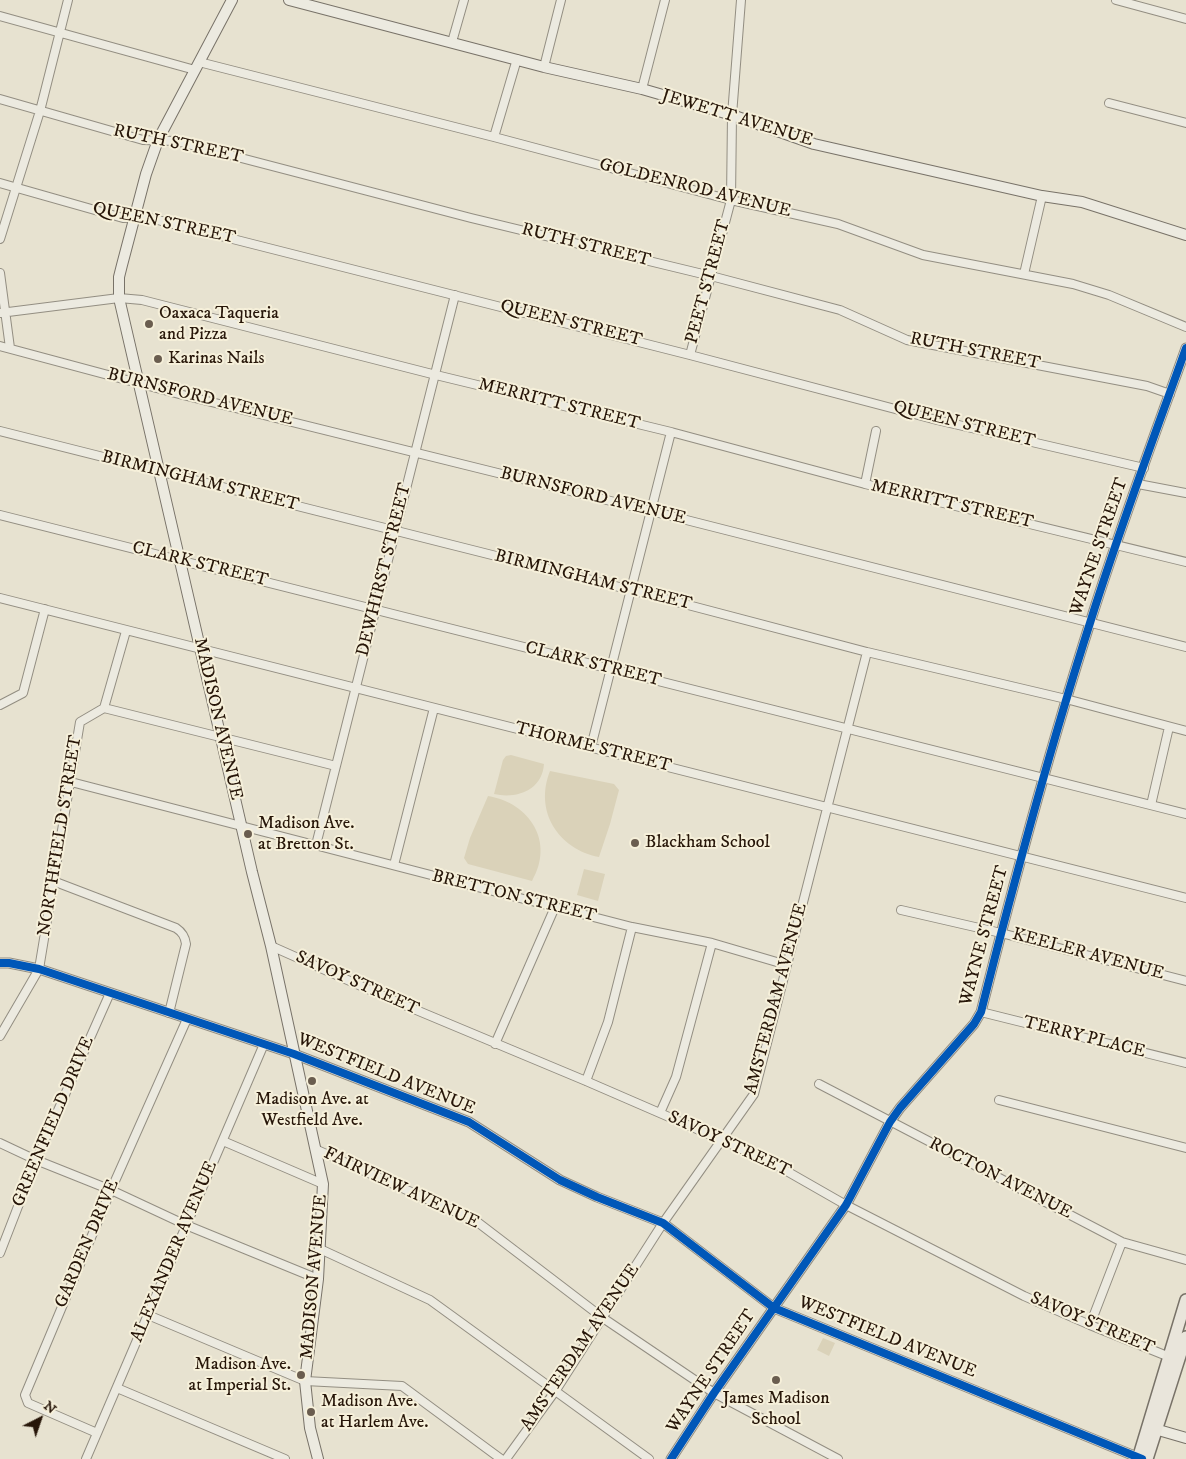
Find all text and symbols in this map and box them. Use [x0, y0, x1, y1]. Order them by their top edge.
street label: JEWETT AVENUE [659, 86, 815, 152]
street label: RUTH STREET [111, 121, 245, 169]
street label: GOLDENROD AVENUE [597, 155, 793, 223]
street label: QUEEN STREET [91, 198, 237, 250]
street label: PEET STREET [682, 218, 736, 346]
street label: RUTH STREET [519, 220, 653, 272]
street label: QUEEN STREET [498, 296, 644, 352]
place label: Oaxaca Taqueria and Pizza [159, 303, 279, 346]
marker: Oaxaca Taqueria and Pizza [143, 318, 155, 330]
street label: RUTH STREET [908, 329, 1042, 375]
place label: Karinas Nails [168, 348, 265, 370]
marker: Karinas Nails [152, 353, 164, 365]
street label: BURNSFORD AVENUE [105, 364, 295, 432]
street label: MERRITT STREET [476, 374, 642, 436]
street label: QUEEN STREET [891, 397, 1037, 453]
street label: BIRMINGHAM STREET [99, 447, 301, 517]
street label: BURNSFORD AVENUE [498, 463, 688, 531]
street label: WAYNE STREET [1066, 475, 1134, 619]
street label: MERRITT STREET [869, 476, 1035, 534]
street label: DEWHIRST STREET [353, 481, 417, 659]
street label: CLARK STREET [130, 538, 270, 592]
street label: BIRMINGHAM STREET [492, 546, 694, 616]
street label: MADISON AVENUE [188, 636, 246, 802]
street label: CLARK STREET [523, 638, 663, 692]
street label: THORME STREET [513, 718, 673, 778]
street label: NORTHFIELD STREET [34, 734, 88, 938]
place label: Madison Ave. at Bretton St. [258, 813, 354, 856]
marker: Madison Ave. at Bretton St. [242, 828, 254, 840]
place label: Blackham School [645, 832, 770, 854]
marker: Blackham School [629, 837, 641, 849]
street label: WAYNE STREET [956, 864, 1014, 1008]
street label: BRETTON STREET [429, 866, 599, 928]
street label: AMSTERDAM AVENUE [741, 901, 813, 1097]
street label: KEELER AVENUE [1010, 924, 1166, 986]
street label: SAVOY STREET [292, 947, 422, 1021]
street label: TERRY PLACE [1021, 1012, 1147, 1064]
street label: WESTFIELD AVENUE [294, 1029, 478, 1121]
street label: GREENFIELD DRIVE [8, 1034, 100, 1210]
marker: Madison Ave. at Westfield Ave. [306, 1075, 318, 1087]
place label: Madison Ave. at Westfield Ave. [255, 1089, 369, 1132]
street label: SAVOY STREET [664, 1107, 794, 1183]
street label: ROCTON AVENUE [925, 1134, 1075, 1224]
street label: FAIRVIEW AVENUE [320, 1143, 482, 1235]
street label: ALEXANDER AVENUE [127, 1158, 223, 1346]
street label: GARDEN DRIVE [51, 1177, 125, 1311]
street label: MADISON AVENUE [297, 1194, 333, 1360]
street label: AMSTERDAM AVENUE [517, 1260, 645, 1436]
street label: SAVOY STREET [1027, 1288, 1157, 1360]
street label: WESTFIELD AVENUE [795, 1292, 979, 1384]
street label: WAYNE STREET [663, 1306, 761, 1438]
place label: Madison Ave. at Imperial St. [189, 1354, 291, 1396]
marker: Madison Ave. at Imperial St. [295, 1369, 307, 1381]
marker: James Madison School [770, 1374, 782, 1386]
place label: James Madison School [722, 1388, 830, 1430]
place label: Madison Ave. at Harlem Ave. [321, 1391, 429, 1434]
north arrow [15, 1394, 65, 1444]
text: N [40, 1397, 60, 1418]
marker: Madison Ave. at Harlem Ave. [305, 1406, 317, 1418]

